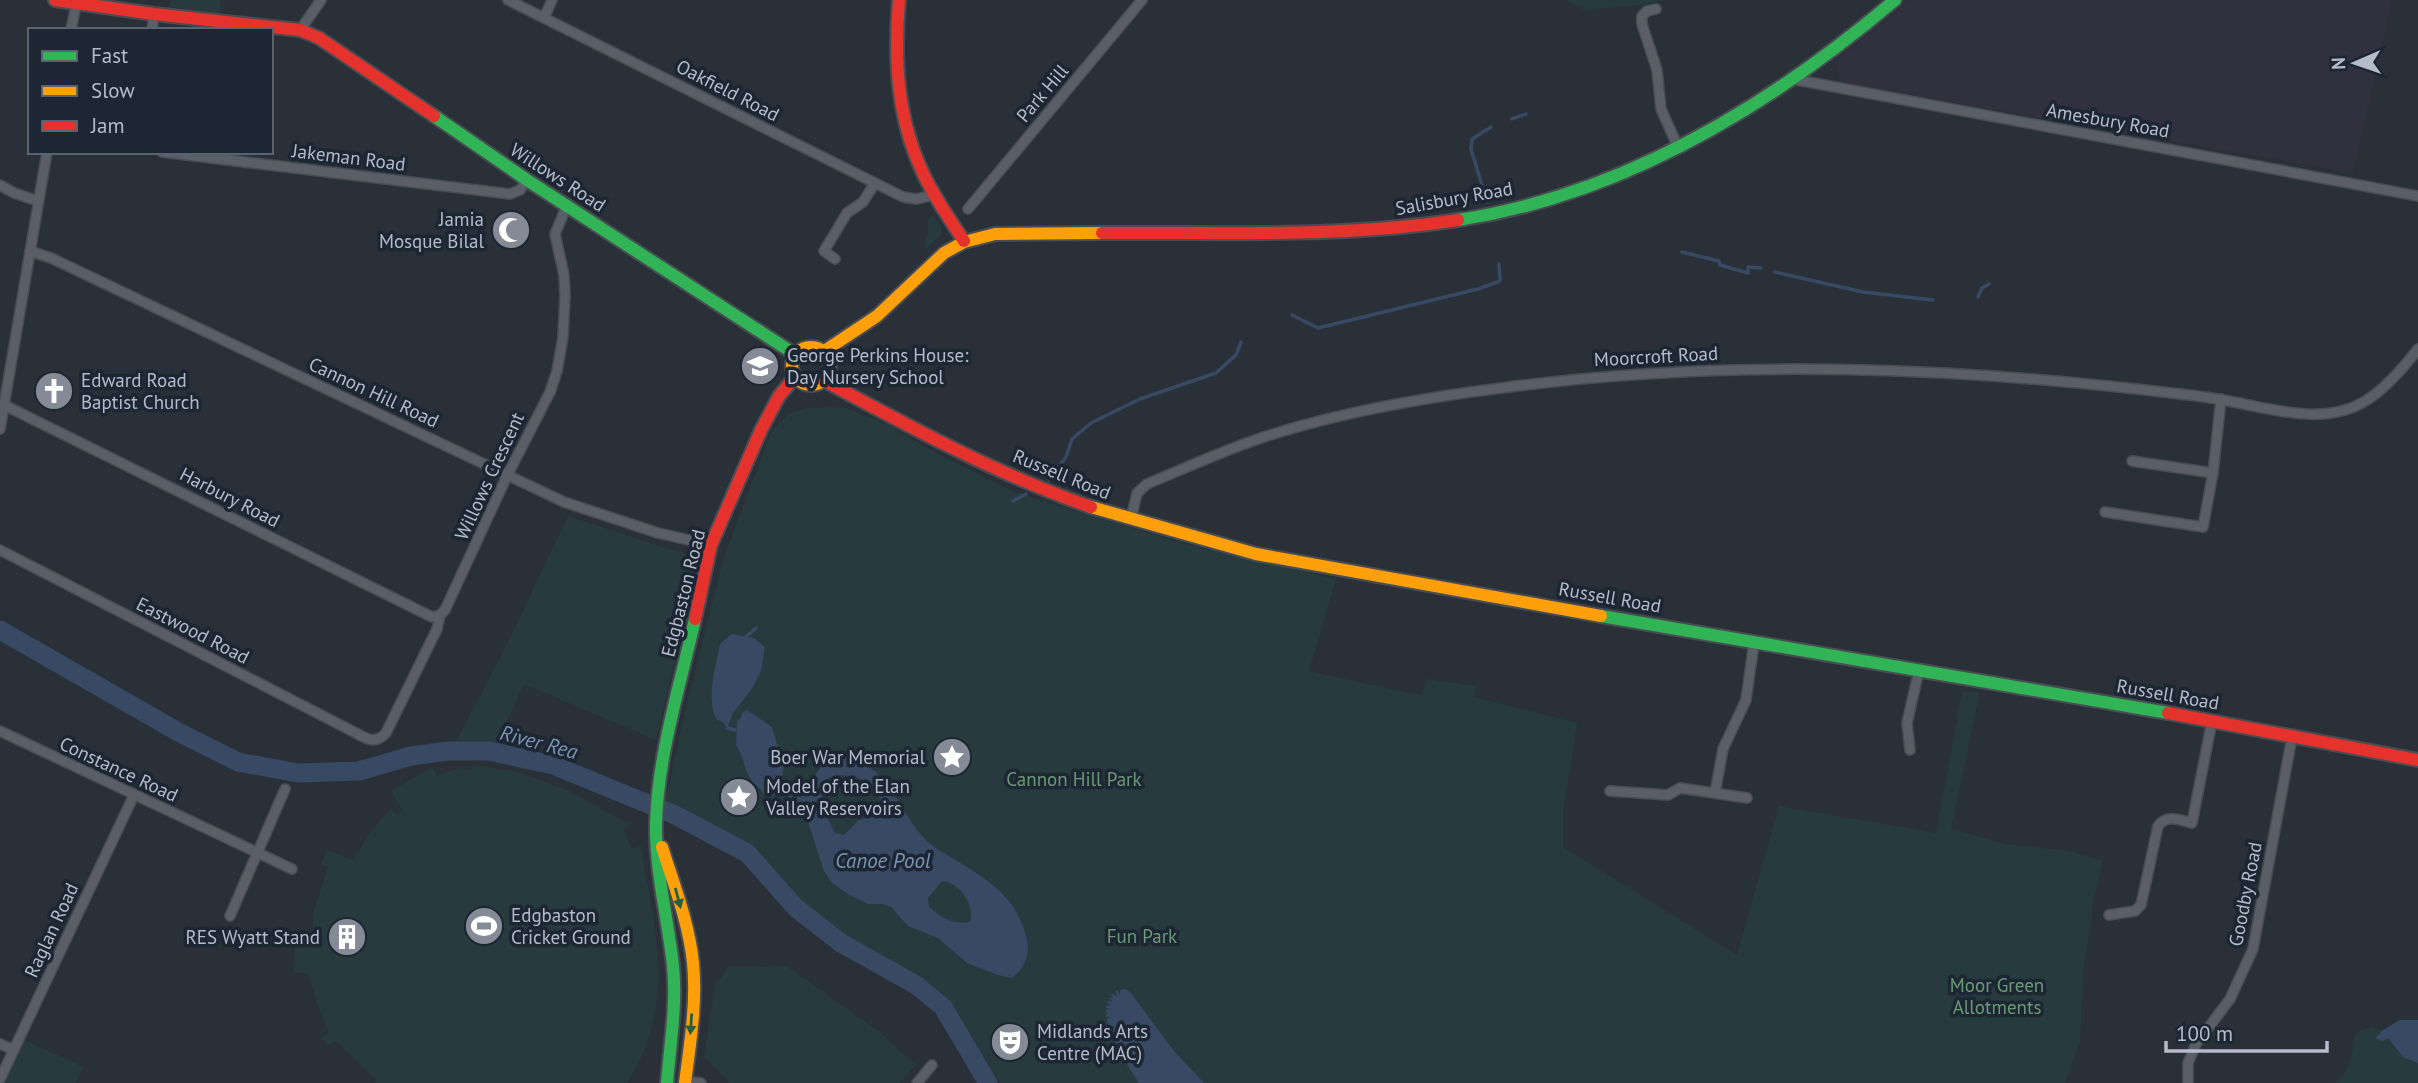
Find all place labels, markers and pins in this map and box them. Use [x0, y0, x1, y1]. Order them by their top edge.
place label: Jamia Mosque Bilal [379, 207, 484, 253]
mosque icon: Jamia Mosque Bilal [490, 209, 532, 251]
place label: George Perkins House: Day Nursery School [787, 343, 968, 389]
school or university icon: George Perkins House: Day Nursery School [739, 345, 781, 387]
place label: Edward Road Baptist Church [81, 368, 200, 414]
church icon: Edward Road Baptist Church [33, 370, 75, 412]
place icon: Boer War Memorial [931, 736, 973, 778]
place label: Boer War Memorial [770, 745, 925, 769]
place label: Model of the Elan Valley Reservoirs [765, 774, 910, 820]
place icon: Model of the Elan Valley Reservoirs [718, 776, 760, 818]
place label: Edgbaston Cricket Ground [511, 903, 631, 949]
sports icon: Edgbaston Cricket Ground [463, 905, 505, 947]
building icon: RES Wyatt Stand [326, 916, 368, 958]
place label: RES Wyatt Stand [185, 925, 320, 949]
place label: Midlands Arts Centre (MAC) [1037, 1019, 1148, 1065]
theatre icon: Midlands Arts Centre (MAC) [989, 1021, 1031, 1063]

